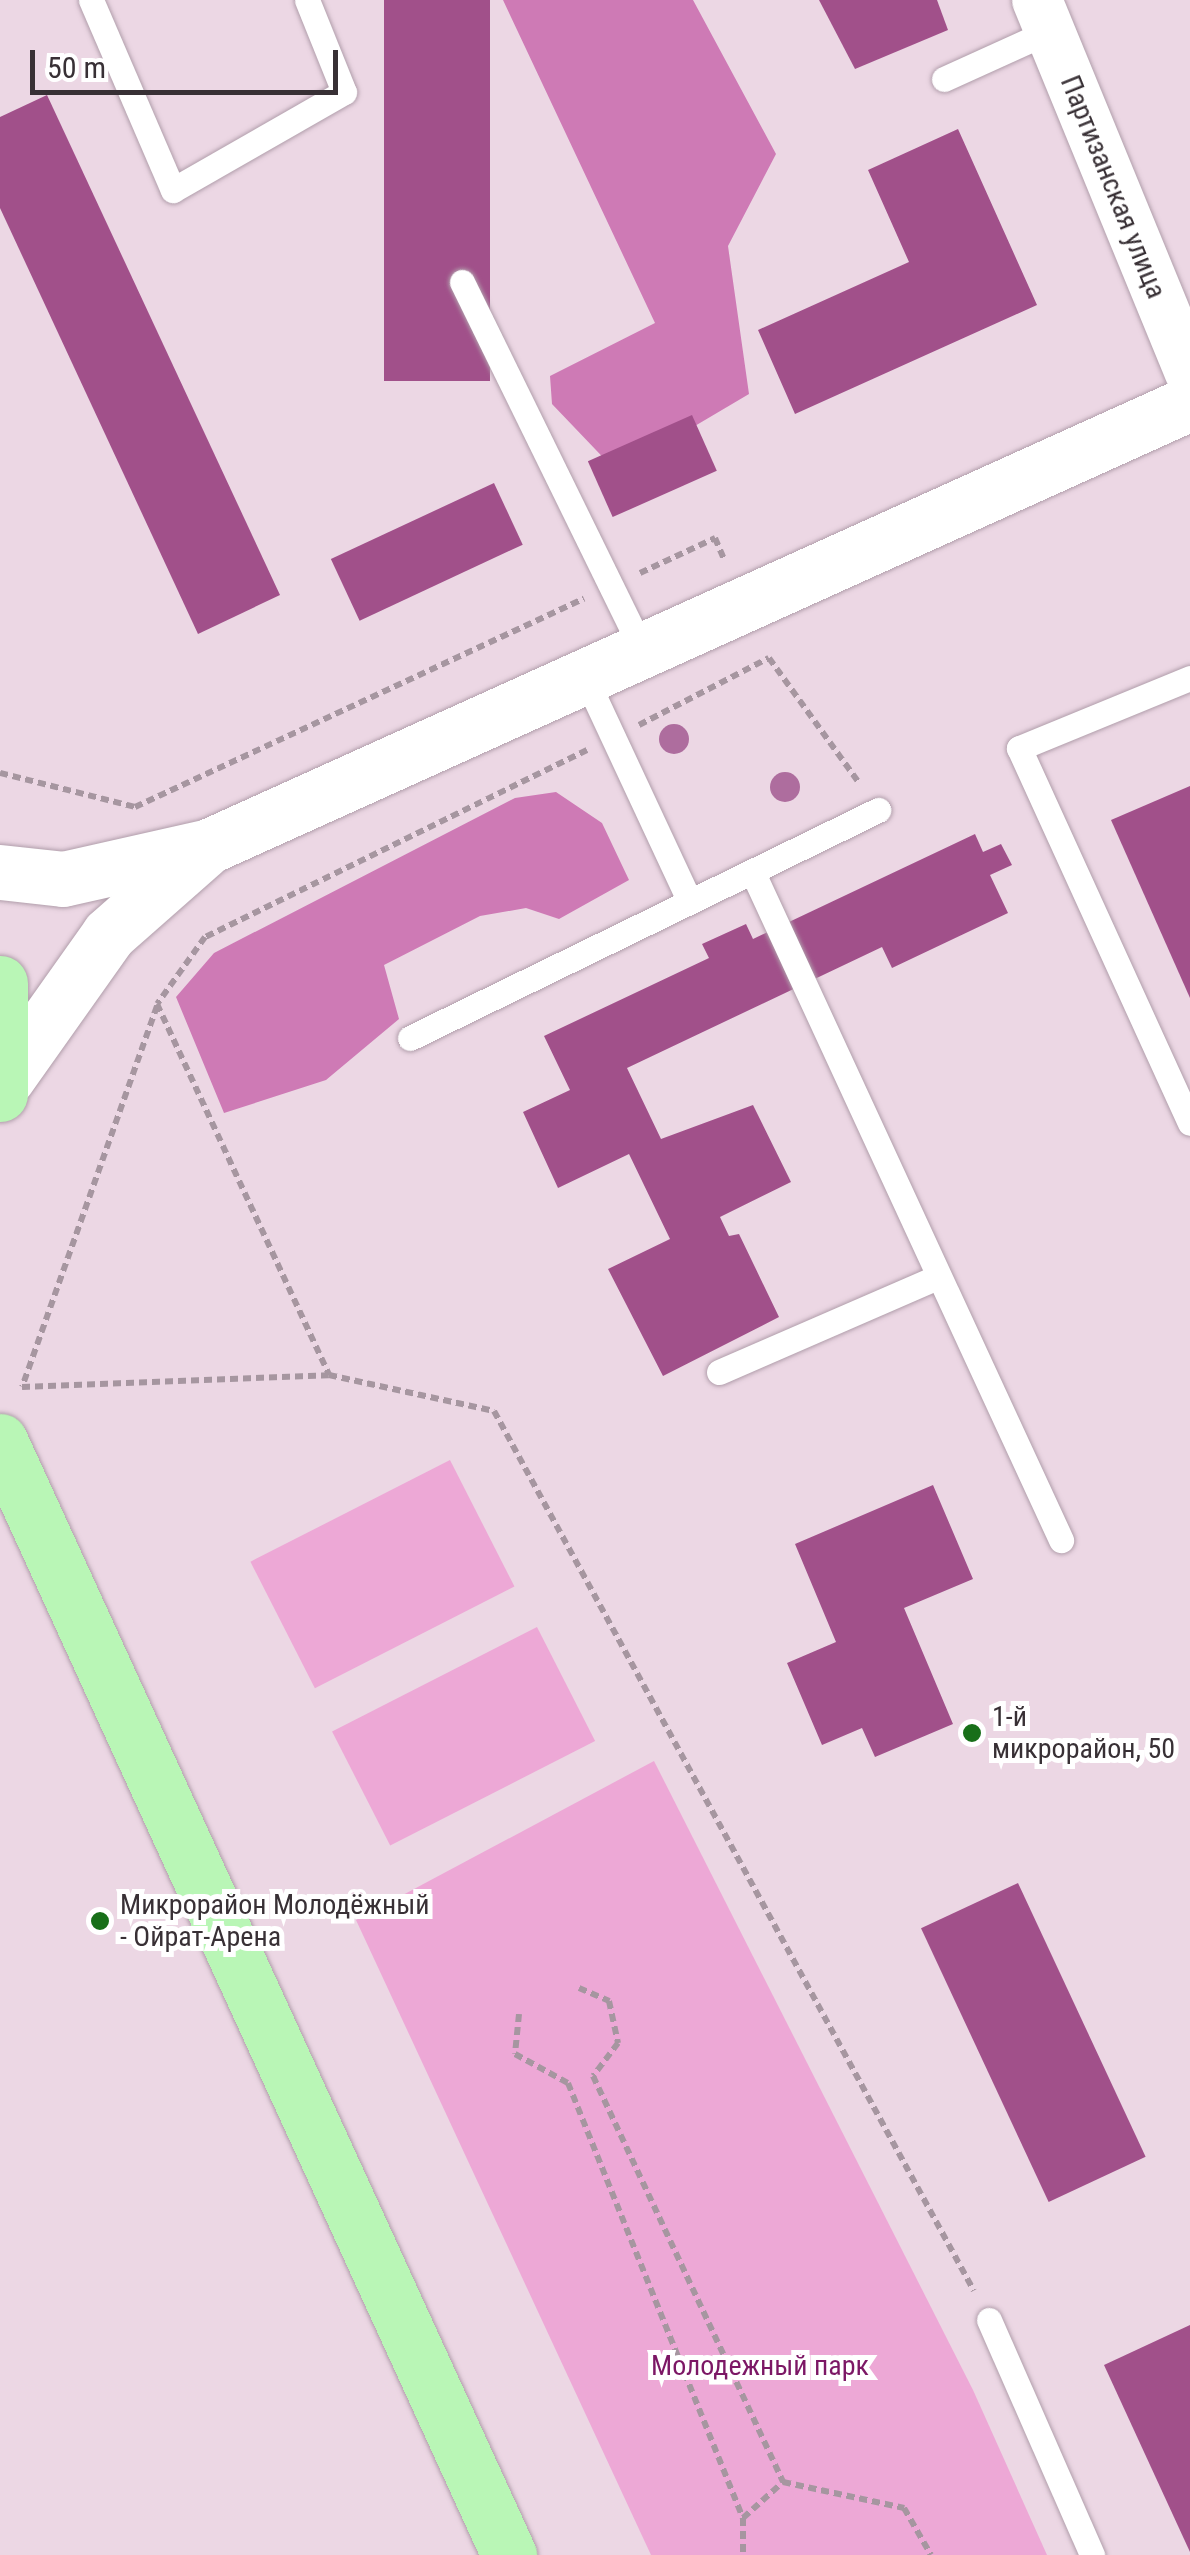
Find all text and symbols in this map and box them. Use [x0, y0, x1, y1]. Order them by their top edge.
scale bar [35, 30, 342, 92]
text: 50 m [47, 50, 106, 85]
street label: Партизанская улица [1053, 71, 1173, 303]
place label: 1-й микрорайон, 50 [992, 1700, 1175, 1766]
marker: 1-й микрорайон, 50 [961, 1722, 983, 1744]
place label: Микрорайон Молодёжный - Ойрат-Арена [120, 1888, 430, 1954]
marker: Микрорайон Молодёжный - Ойрат-Арена [89, 1910, 111, 1932]
park label: Молодежный парк [651, 2349, 869, 2383]

